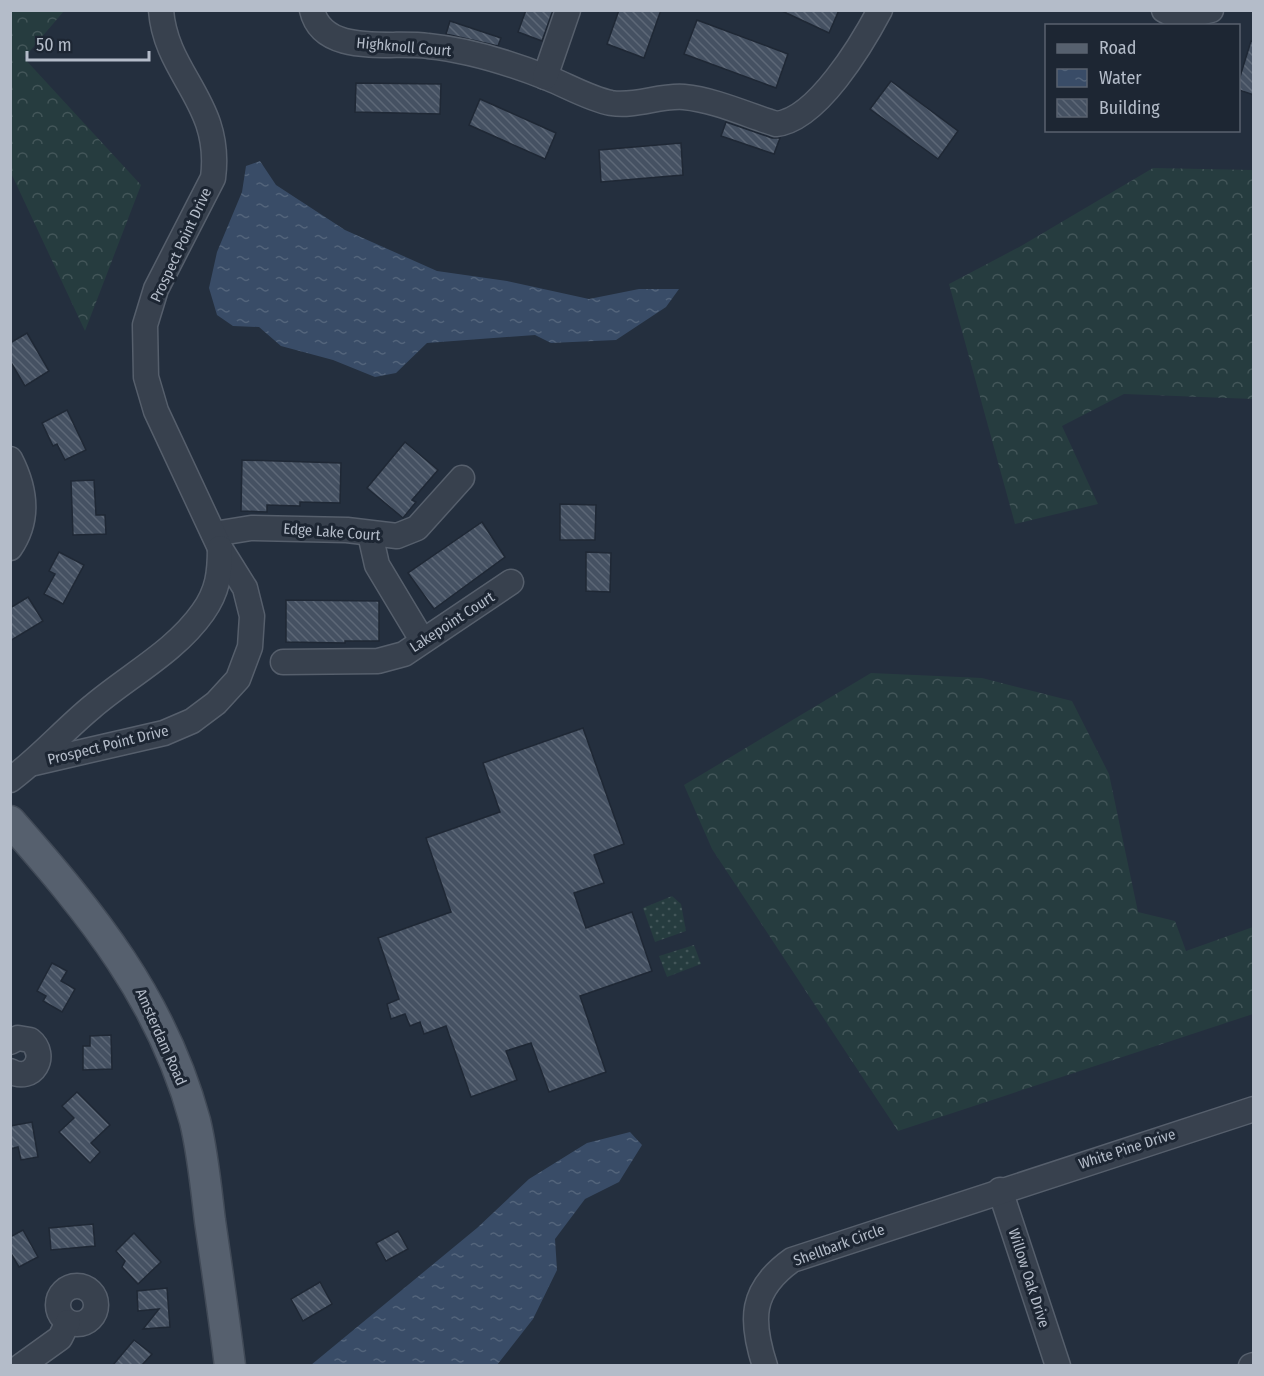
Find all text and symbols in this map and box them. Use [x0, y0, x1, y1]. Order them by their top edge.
scale bar [27, 24, 148, 62]
legend [1045, 24, 1240, 132]
text: 50 m [36, 34, 72, 56]
street label: Highknoll Court [356, 34, 452, 60]
text: Road [1099, 37, 1136, 59]
text: Water [1099, 67, 1142, 89]
text: Building [1099, 97, 1160, 119]
street label: Prospect Point Drive [147, 185, 215, 305]
street label: Edge Lake Court [283, 520, 381, 544]
street label: Lakepoint Court [406, 588, 498, 656]
street label: Prospect Point Drive [46, 721, 170, 769]
street label: Amsterdam Road [132, 986, 190, 1088]
street label: White Pine Drive [1076, 1125, 1178, 1173]
street label: Shellbark Circle [791, 1220, 887, 1270]
street label: Willow Oak Drive [1005, 1226, 1053, 1330]

